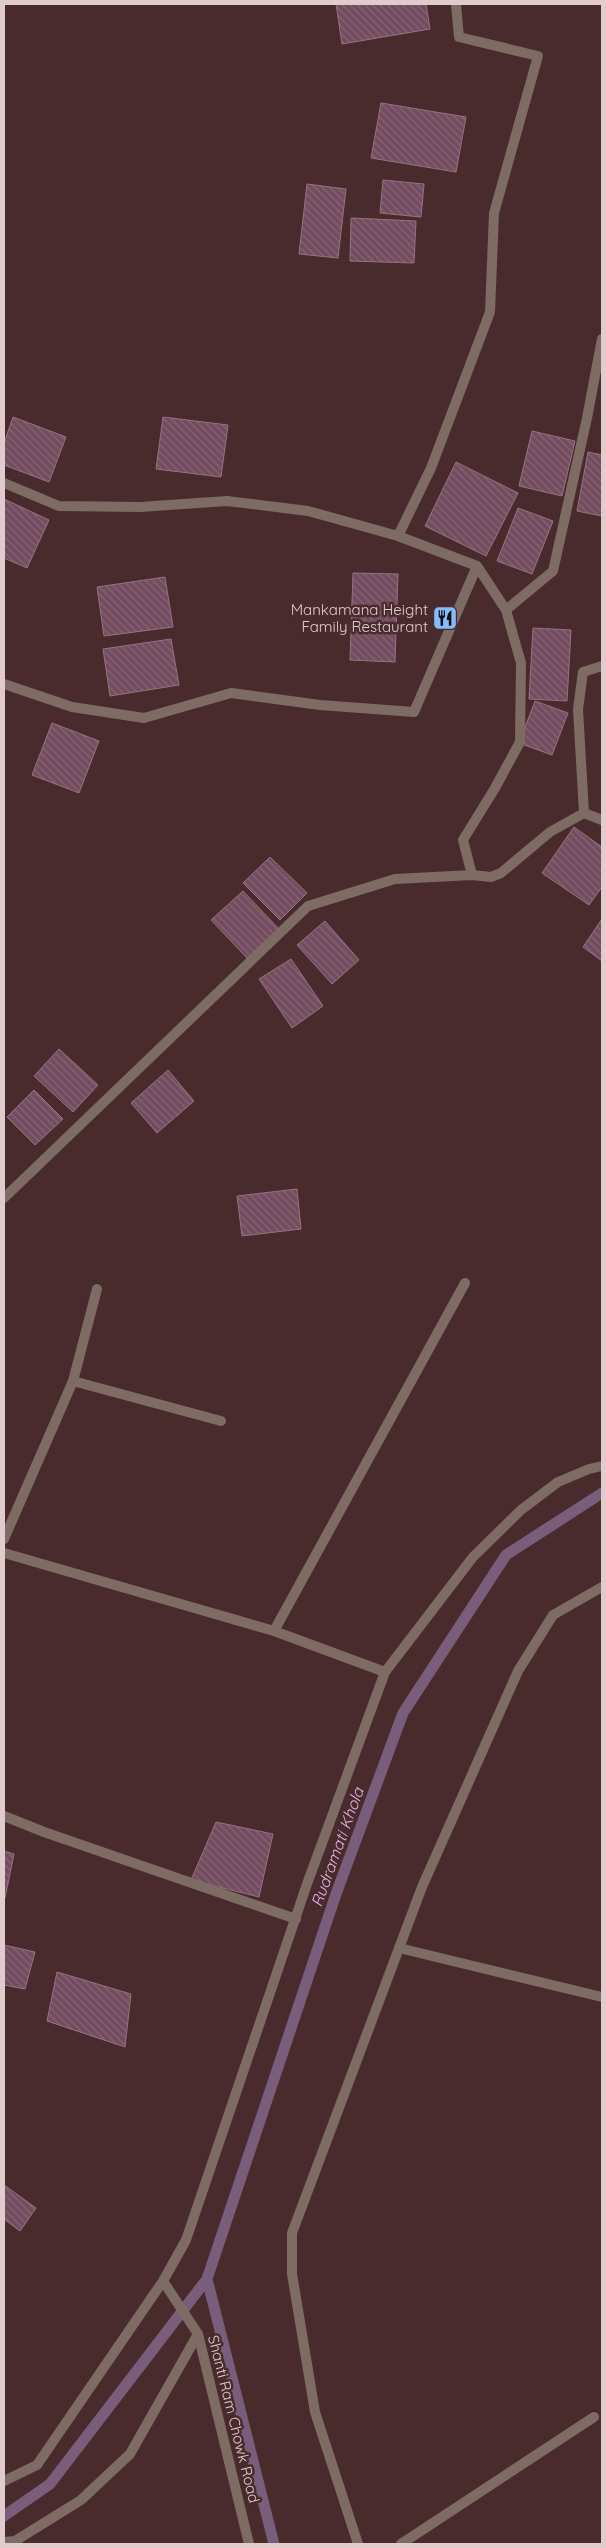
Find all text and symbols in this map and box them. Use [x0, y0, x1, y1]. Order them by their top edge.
place label: Mankamana Height Family Restaurant [291, 600, 428, 636]
restaurant icon: Mankamana Height Family Restaurant [432, 605, 458, 631]
water label: Rudramati Khola [306, 1783, 368, 1909]
street label: Shanti Ram Chowk Road [204, 2333, 264, 2505]

